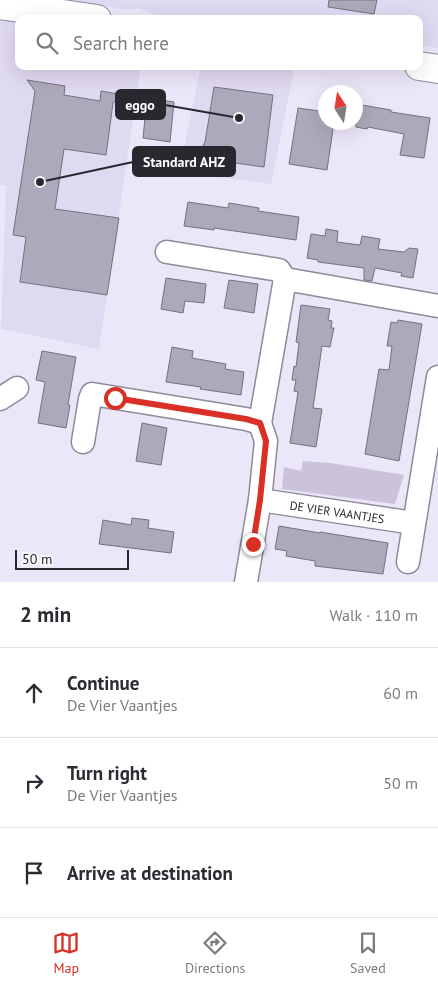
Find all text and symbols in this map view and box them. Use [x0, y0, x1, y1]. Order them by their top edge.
search box [15, 15, 423, 70]
icon: search [33, 29, 61, 57]
text: Search here [73, 31, 169, 55]
north arrow [318, 85, 363, 130]
callout: eggo [116, 90, 165, 119]
text: eggo [125, 96, 155, 114]
callout: Standard AHZ [133, 147, 235, 176]
text: Standard AHZ [143, 153, 225, 171]
route start [104, 387, 127, 410]
street label: DE VIER VAANTJES [289, 497, 385, 526]
route end [242, 533, 265, 556]
scale bar [15, 547, 129, 570]
text: 50 m [22, 550, 52, 568]
text: 2 min [20, 601, 71, 628]
text: Walk · 110 m [329, 605, 418, 625]
text: Continue [67, 671, 139, 695]
icon: ahead [20, 679, 48, 707]
text: 60 m [383, 683, 418, 703]
text: De Vier Vaantjes [67, 695, 178, 715]
text: Turn right [67, 761, 147, 785]
icon: right [20, 769, 48, 797]
text: 50 m [383, 773, 418, 793]
text: De Vier Vaantjes [67, 785, 178, 805]
icon: arrive [20, 859, 48, 887]
text: Arrive at destination [67, 861, 233, 885]
tab: Map [52, 929, 80, 977]
tab: Directions [185, 929, 245, 977]
tab: Saved [350, 929, 386, 977]

